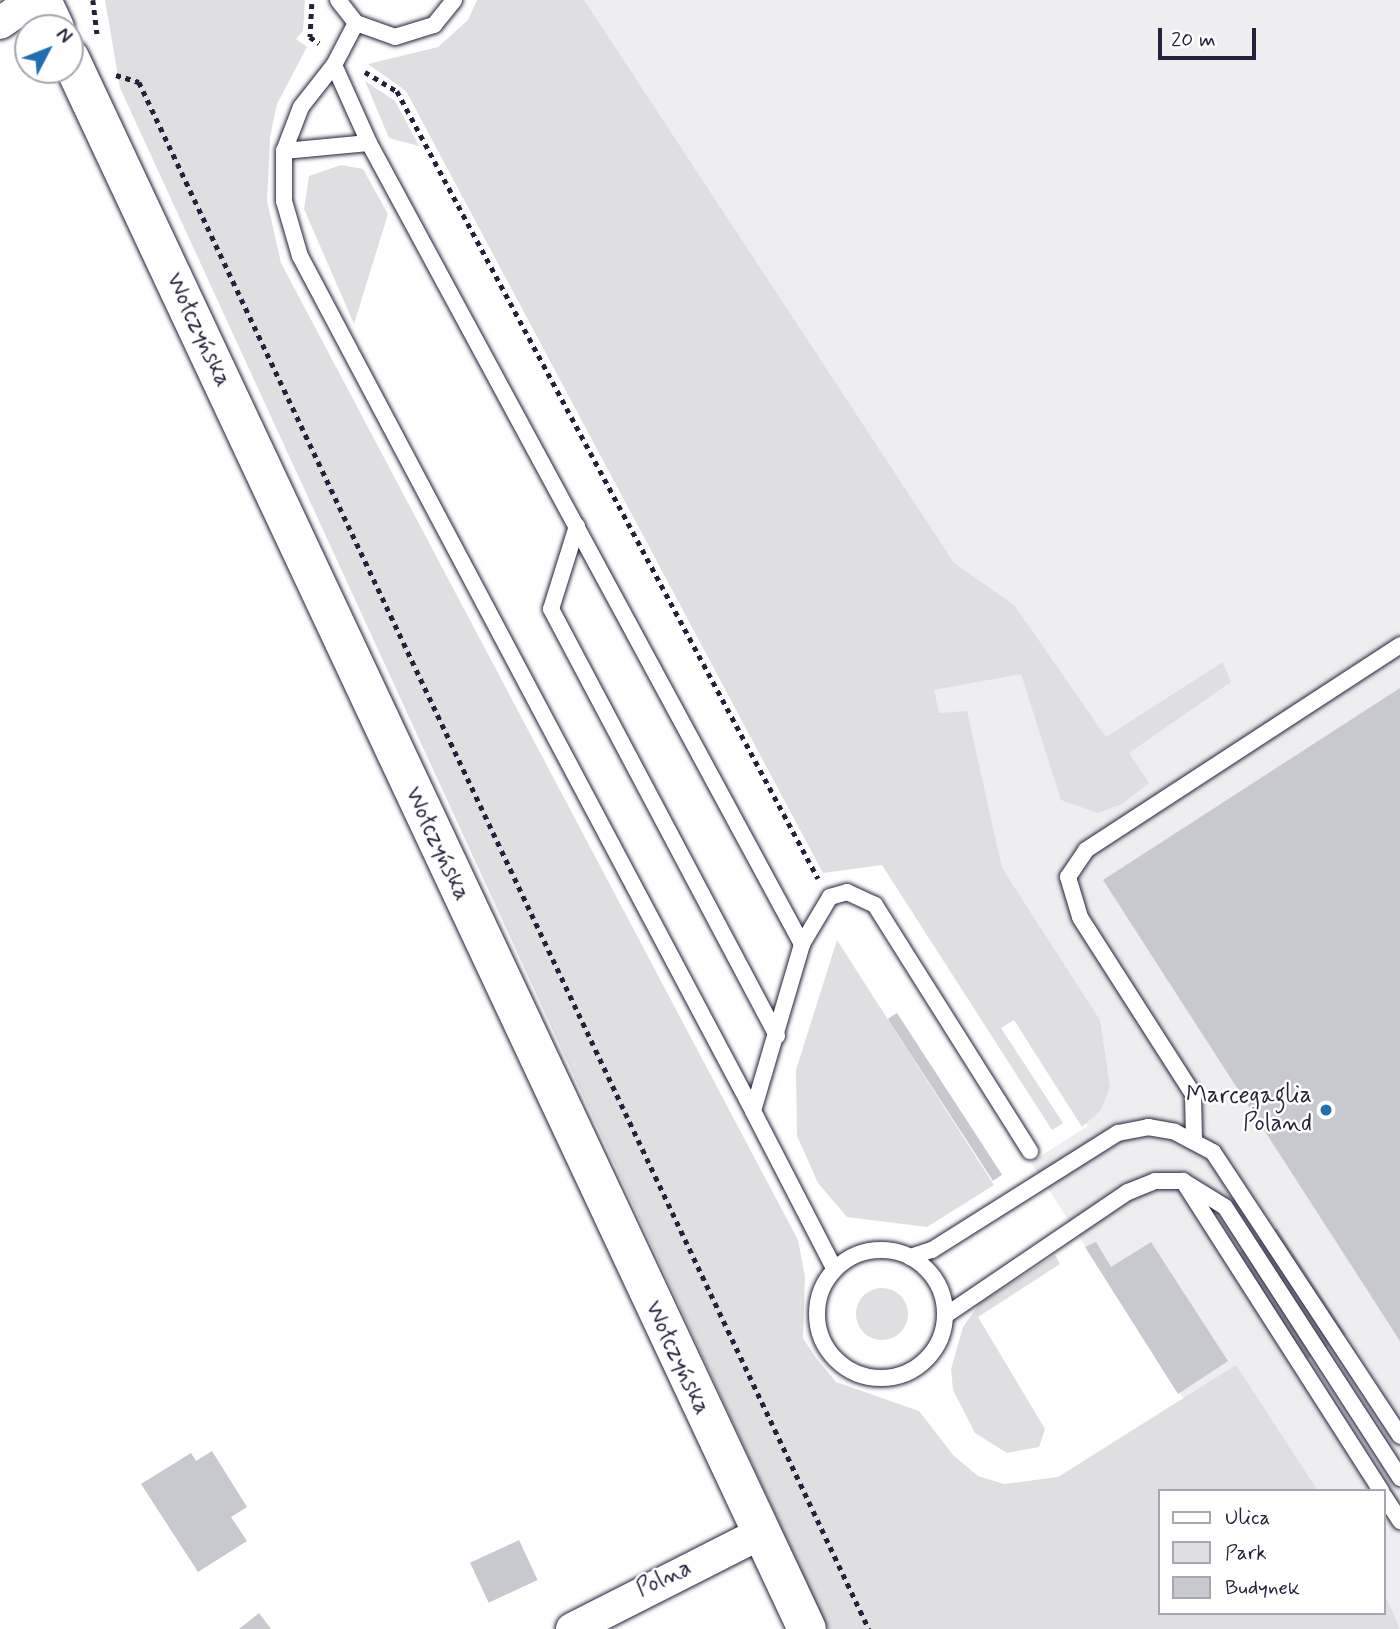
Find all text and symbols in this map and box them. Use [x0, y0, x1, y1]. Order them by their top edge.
north arrow [14, 14, 84, 84]
scale bar [1162, 14, 1260, 58]
text: N [50, 23, 77, 49]
text: 20 m [1171, 26, 1216, 54]
street label: Wołczyńska [159, 268, 237, 392]
street label: Wołczyńska [398, 782, 476, 906]
place label: Marcegaglia Poland [1186, 1082, 1312, 1138]
marker: Marcegaglia Poland [1318, 1102, 1334, 1118]
street label: Wołczyńska [638, 1296, 716, 1420]
legend [1158, 1489, 1386, 1615]
text: Ulica [1225, 1504, 1270, 1532]
text: Park [1225, 1539, 1267, 1567]
street label: Polna [632, 1554, 696, 1604]
text: Budynek [1225, 1574, 1300, 1602]

